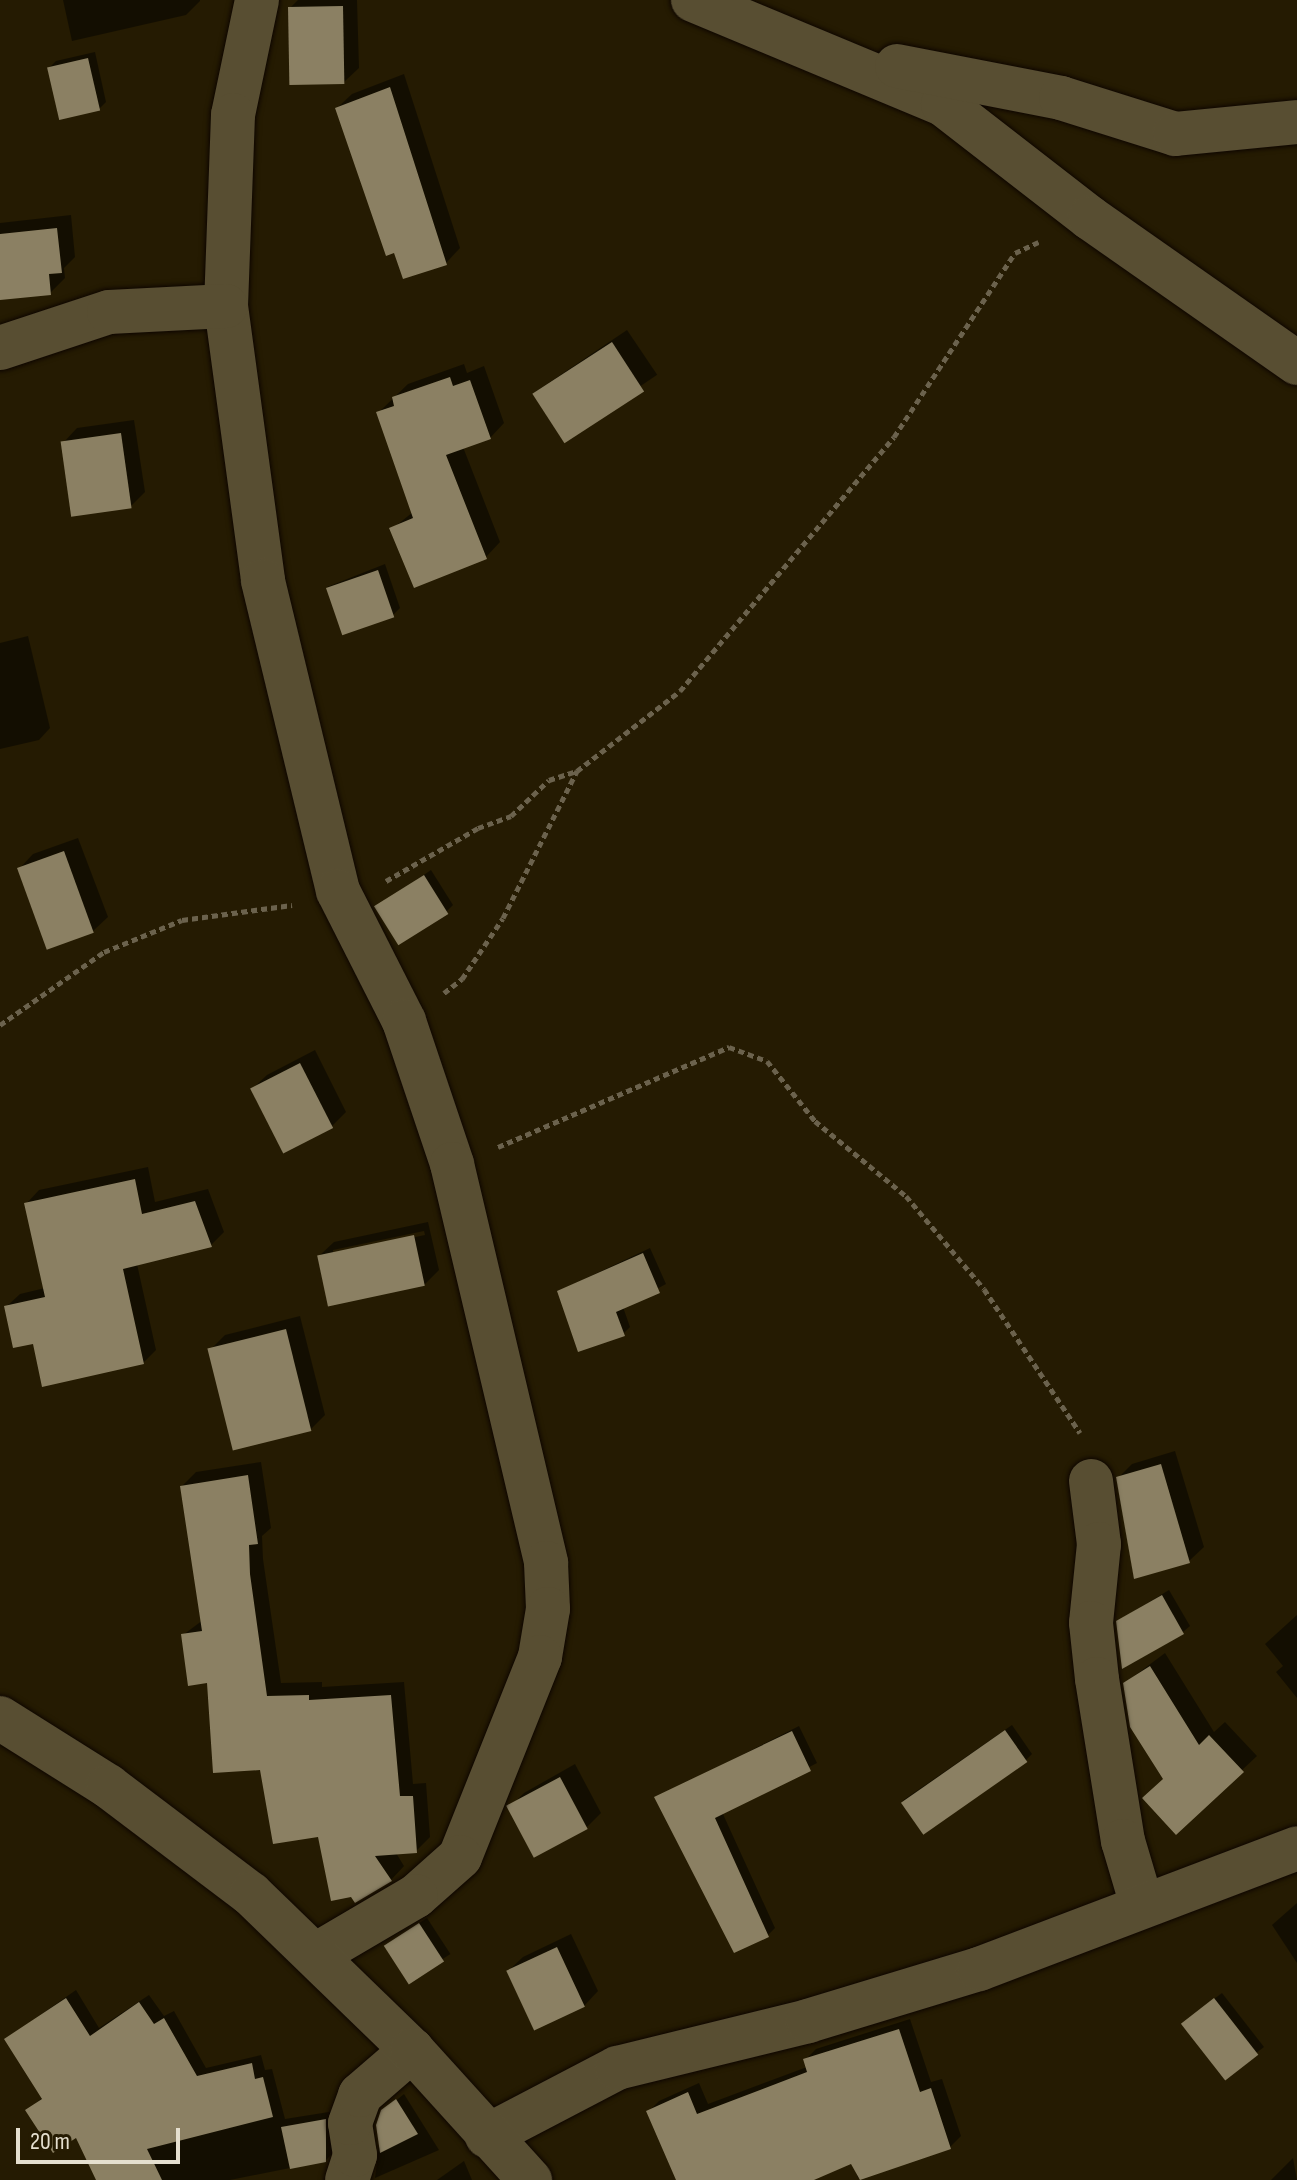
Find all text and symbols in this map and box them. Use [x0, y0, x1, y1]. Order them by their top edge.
scale bar [20, 2112, 184, 2162]
text: 20 m [30, 2127, 70, 2156]

